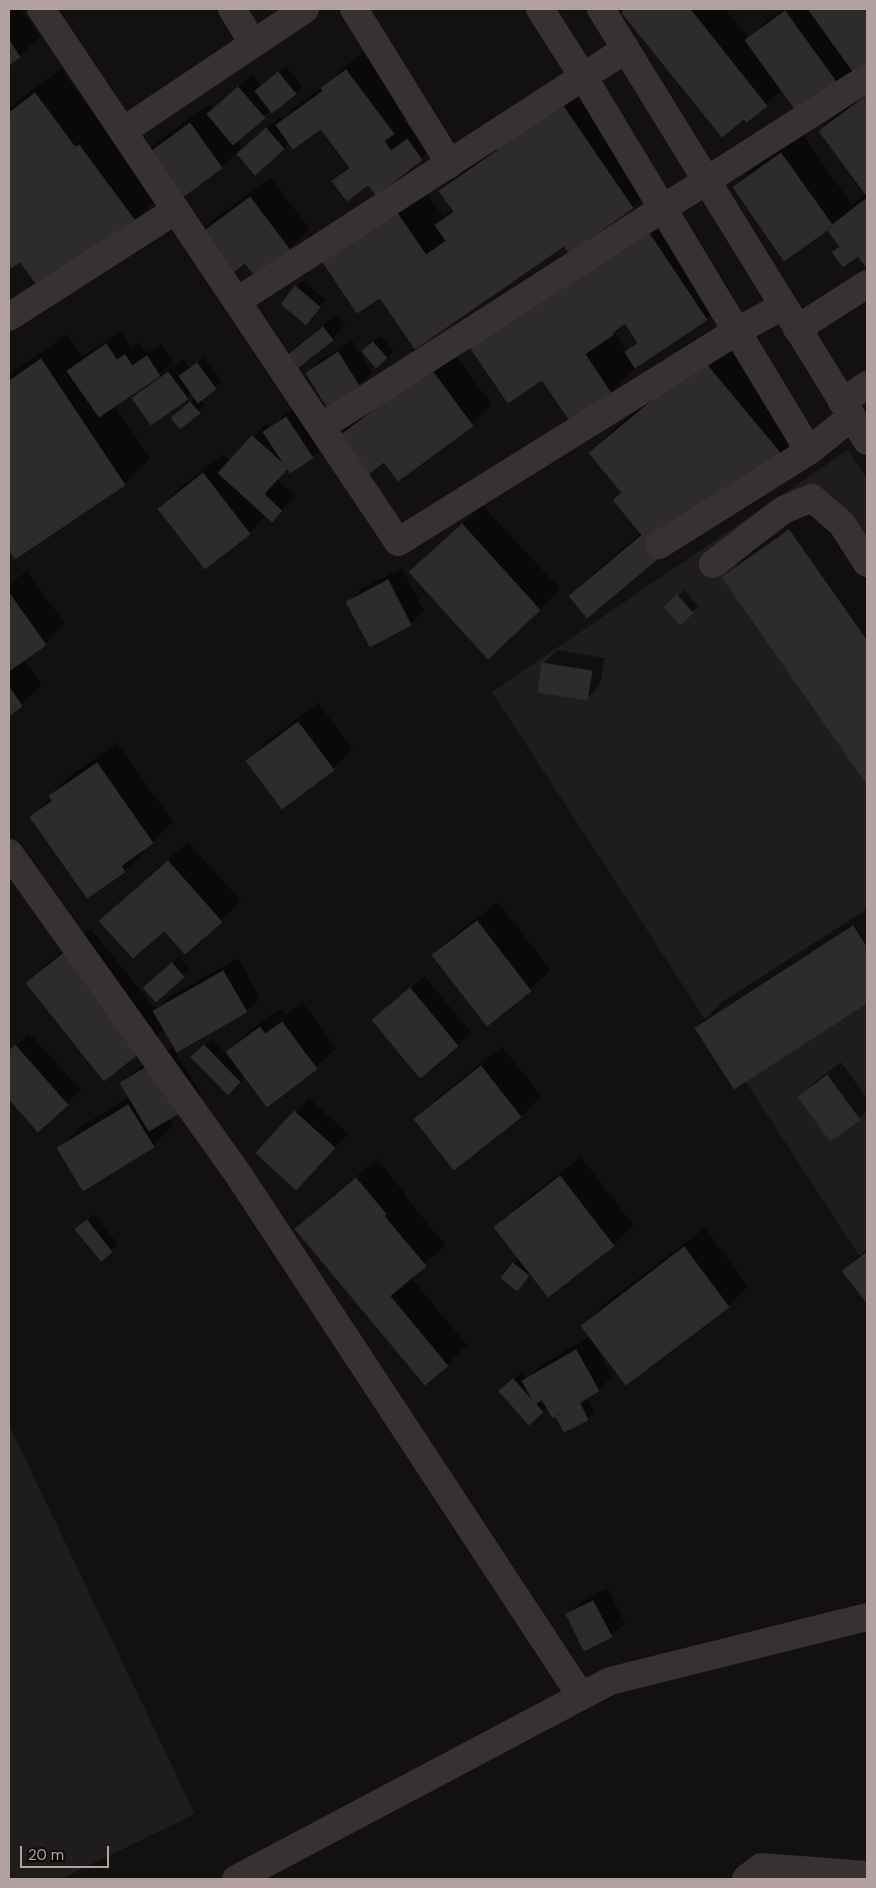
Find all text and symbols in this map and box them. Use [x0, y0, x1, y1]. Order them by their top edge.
scale bar [22, 1836, 111, 1868]
text: 20 m [28, 1845, 64, 1865]

